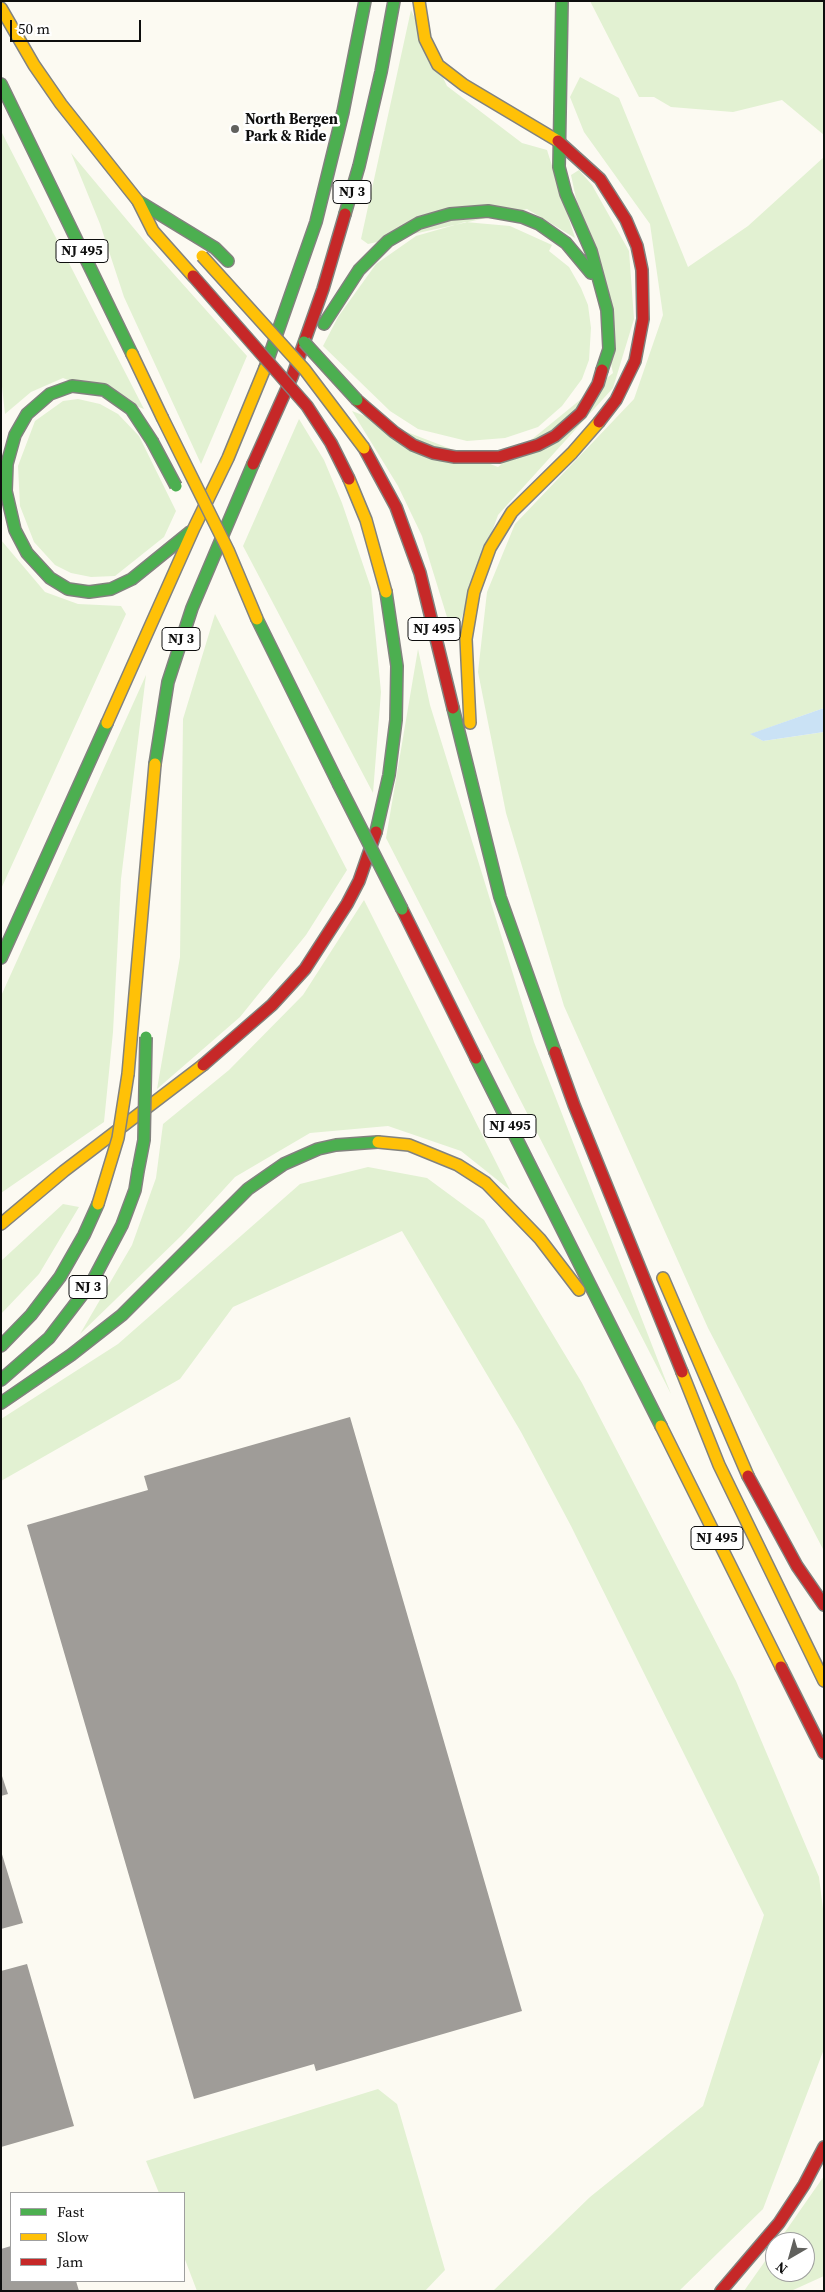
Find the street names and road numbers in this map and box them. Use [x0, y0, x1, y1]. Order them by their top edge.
road number: NJ 3 [333, 180, 371, 203]
road number: NJ 495 [56, 240, 108, 262]
road number: NJ 495 [408, 618, 460, 640]
road number: NJ 3 [162, 628, 200, 650]
road number: NJ 495 [484, 1114, 536, 1138]
road number: NJ 3 [69, 1275, 107, 1298]
road number: NJ 495 [691, 1526, 743, 1550]

